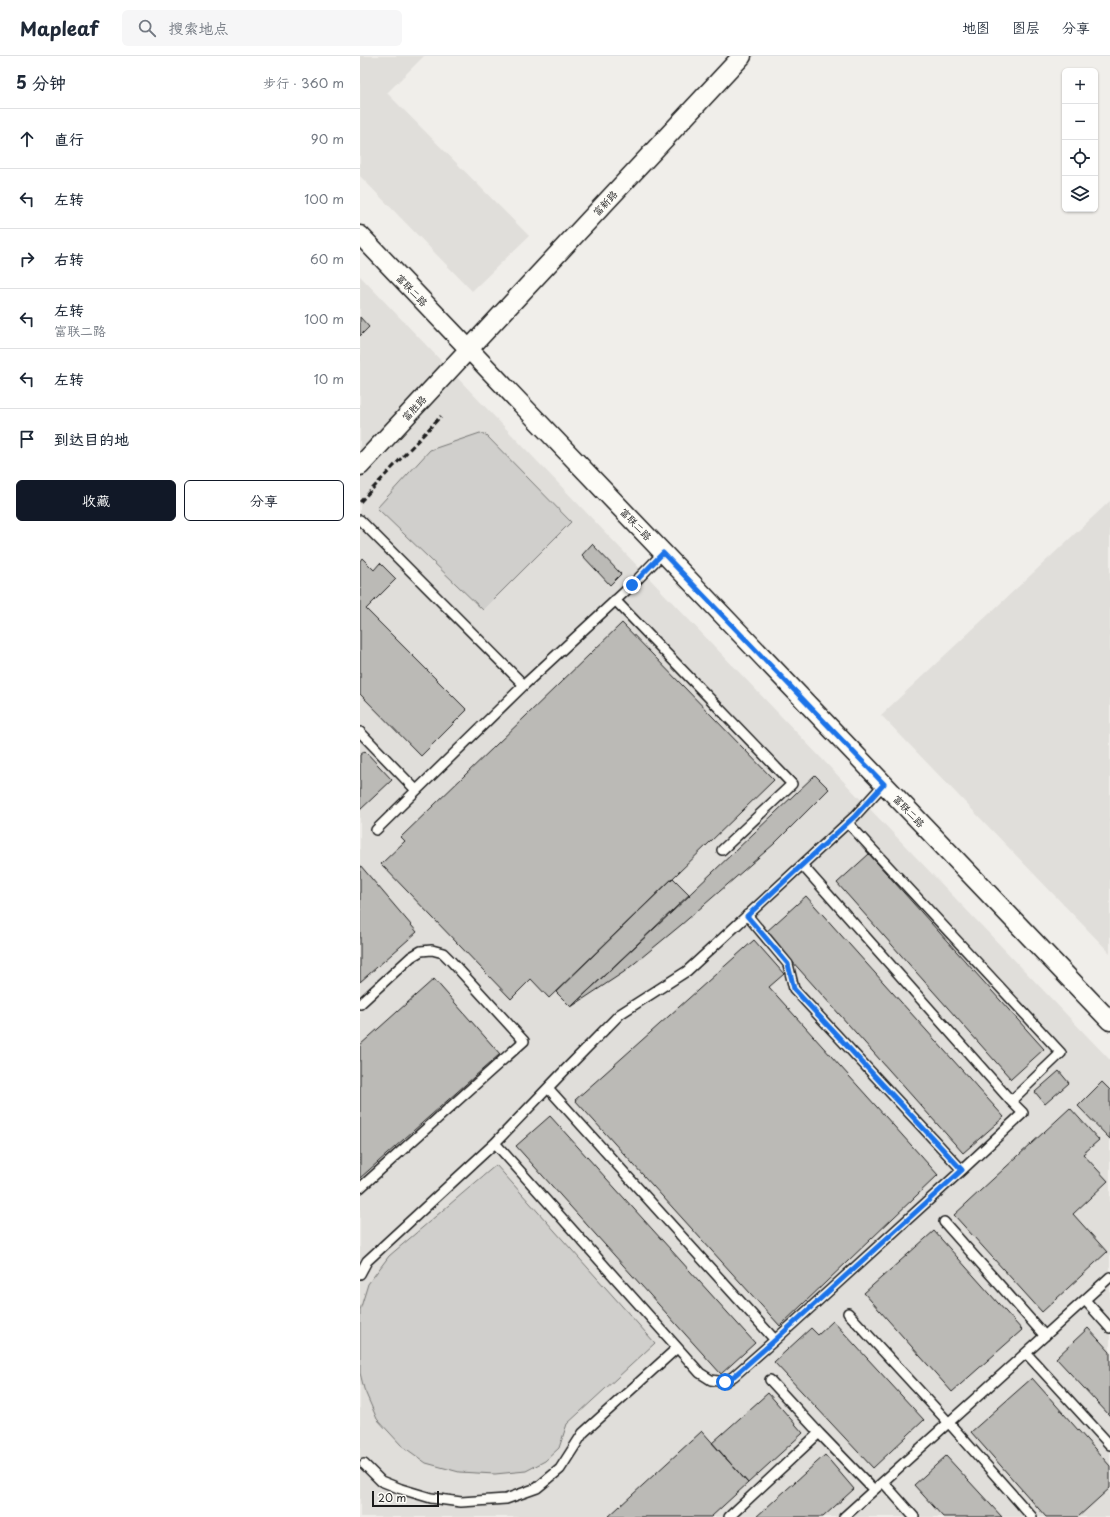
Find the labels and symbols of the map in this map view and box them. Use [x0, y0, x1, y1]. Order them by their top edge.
street label: 富新路 [589, 187, 620, 219]
street label: 富联二路 [393, 270, 432, 309]
street label: 富胜路 [398, 392, 429, 424]
street label: 富联二路 [617, 504, 656, 543]
route end [623, 576, 641, 594]
street label: 富联二路 [890, 791, 929, 830]
route start [716, 1373, 734, 1391]
scale bar [372, 1489, 439, 1508]

